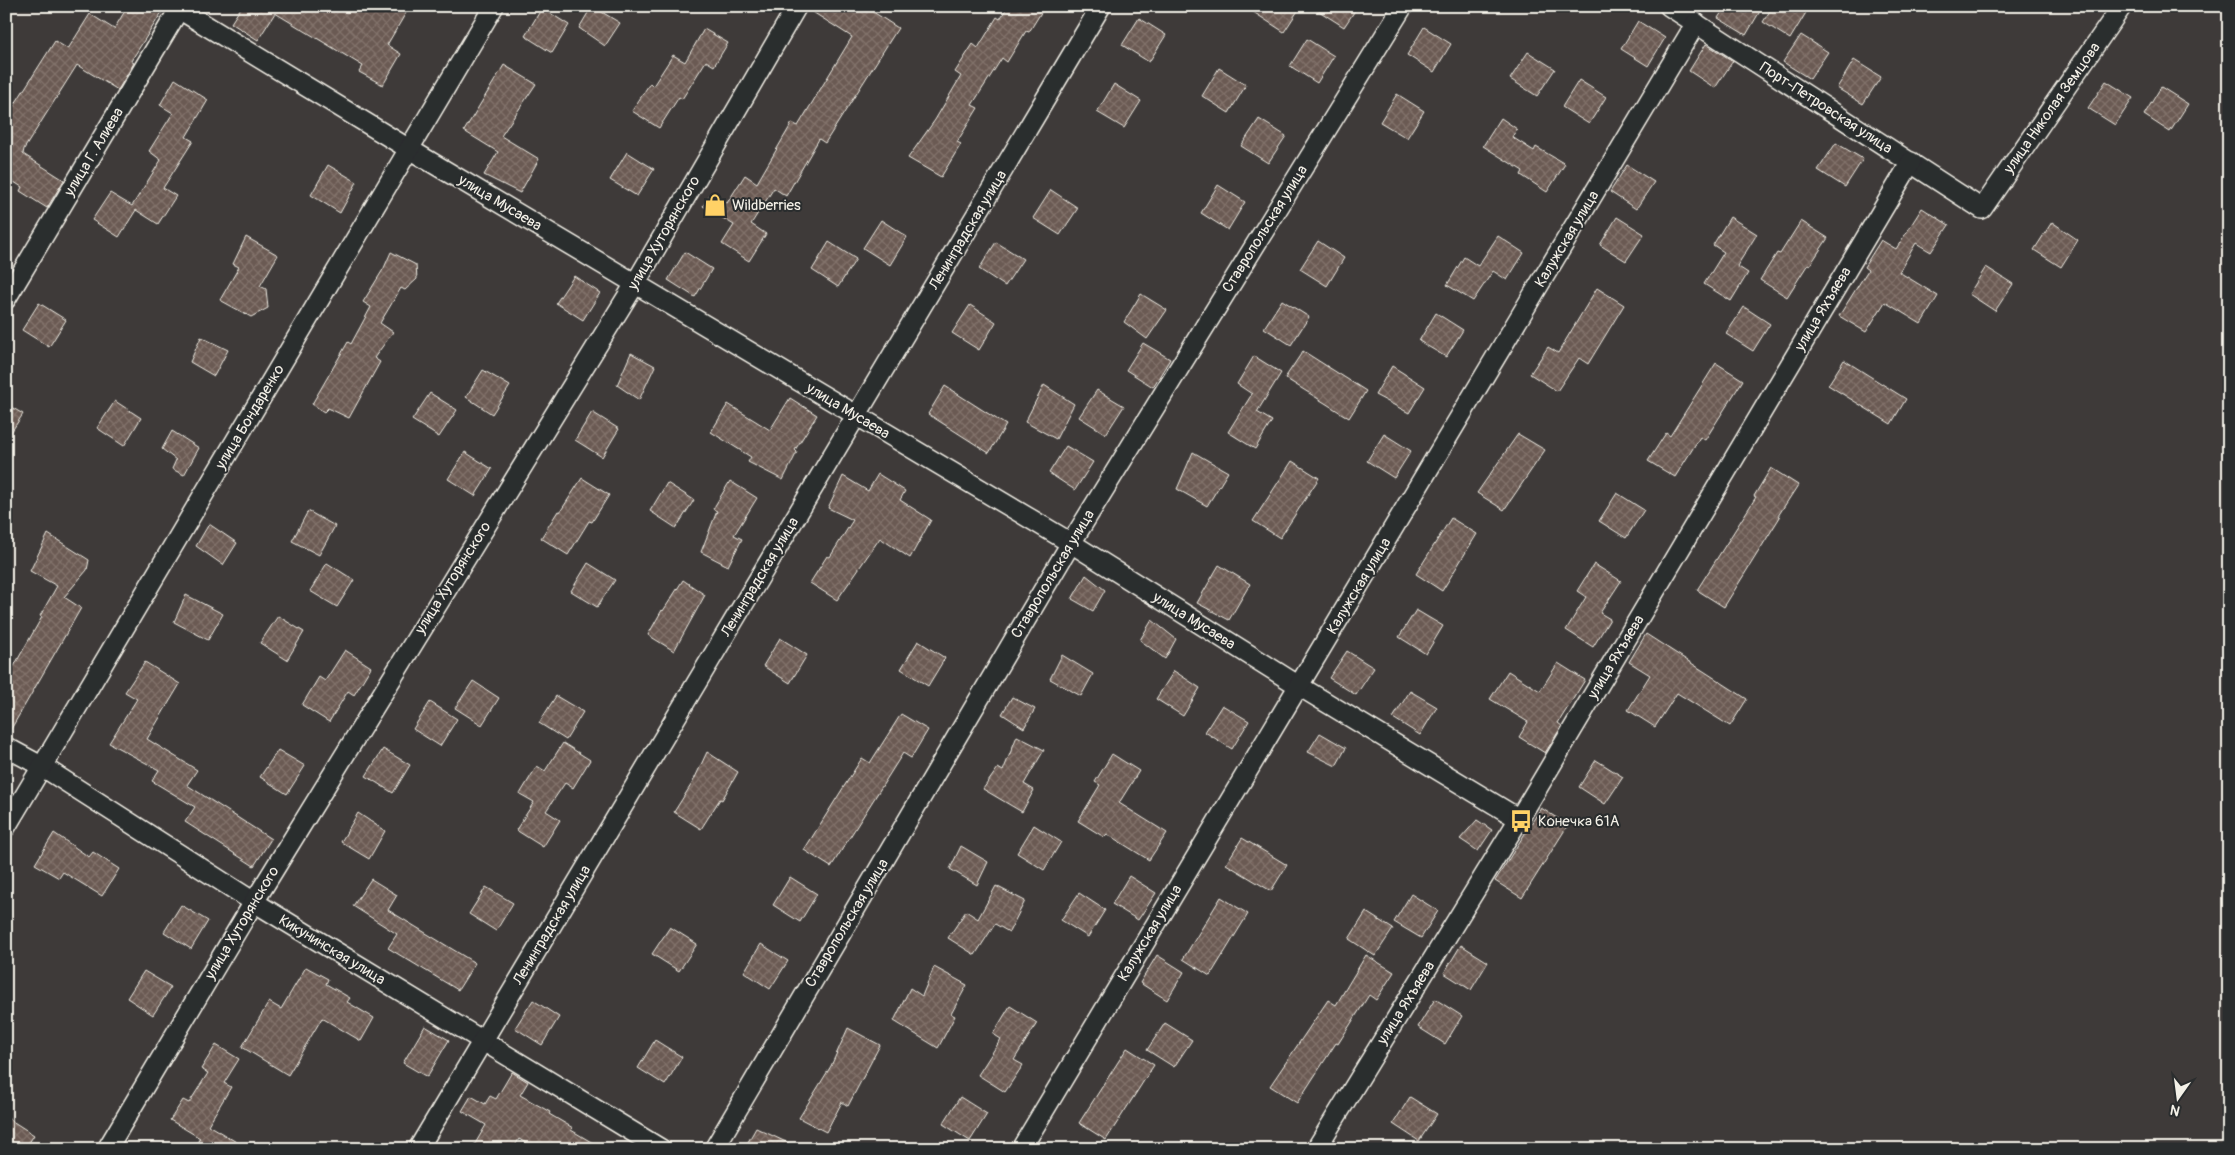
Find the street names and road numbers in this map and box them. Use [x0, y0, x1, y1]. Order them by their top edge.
street label: улица Николая Земцова [1999, 39, 2104, 178]
street label: Порт-Петровская улица [1756, 58, 1896, 158]
street label: улица Г. Алиева [59, 104, 128, 201]
street label: Ставропольская улица [1218, 162, 1312, 296]
street label: Ленинградская улица [924, 167, 1011, 294]
street label: улица Мусаева [454, 170, 545, 235]
street label: улица Хуторянского [623, 172, 704, 294]
street label: Калужская улица [1531, 187, 1603, 291]
street label: улица Яхъяева [1790, 263, 1856, 355]
street label: улица Бондаренко [211, 361, 289, 474]
street label: улица Мусаева [802, 378, 893, 443]
street label: Ставропольская улица [1007, 506, 1099, 642]
street label: Ленинградская улица [716, 514, 803, 641]
street label: улица Хуторянского [410, 518, 495, 639]
street label: Калужская улица [1323, 534, 1395, 638]
street label: улица Мусаева [1148, 587, 1239, 654]
street label: улица Яхъяева [1583, 611, 1649, 703]
street label: Ставропольская улица [801, 855, 893, 991]
street label: Ленинградская улица [508, 862, 595, 989]
street label: улица Хуторянского [200, 863, 283, 984]
street label: Калужская улица [1114, 881, 1186, 985]
street label: Кикунинская улица [275, 911, 389, 989]
street label: улица Яхъяева [1372, 958, 1439, 1049]

